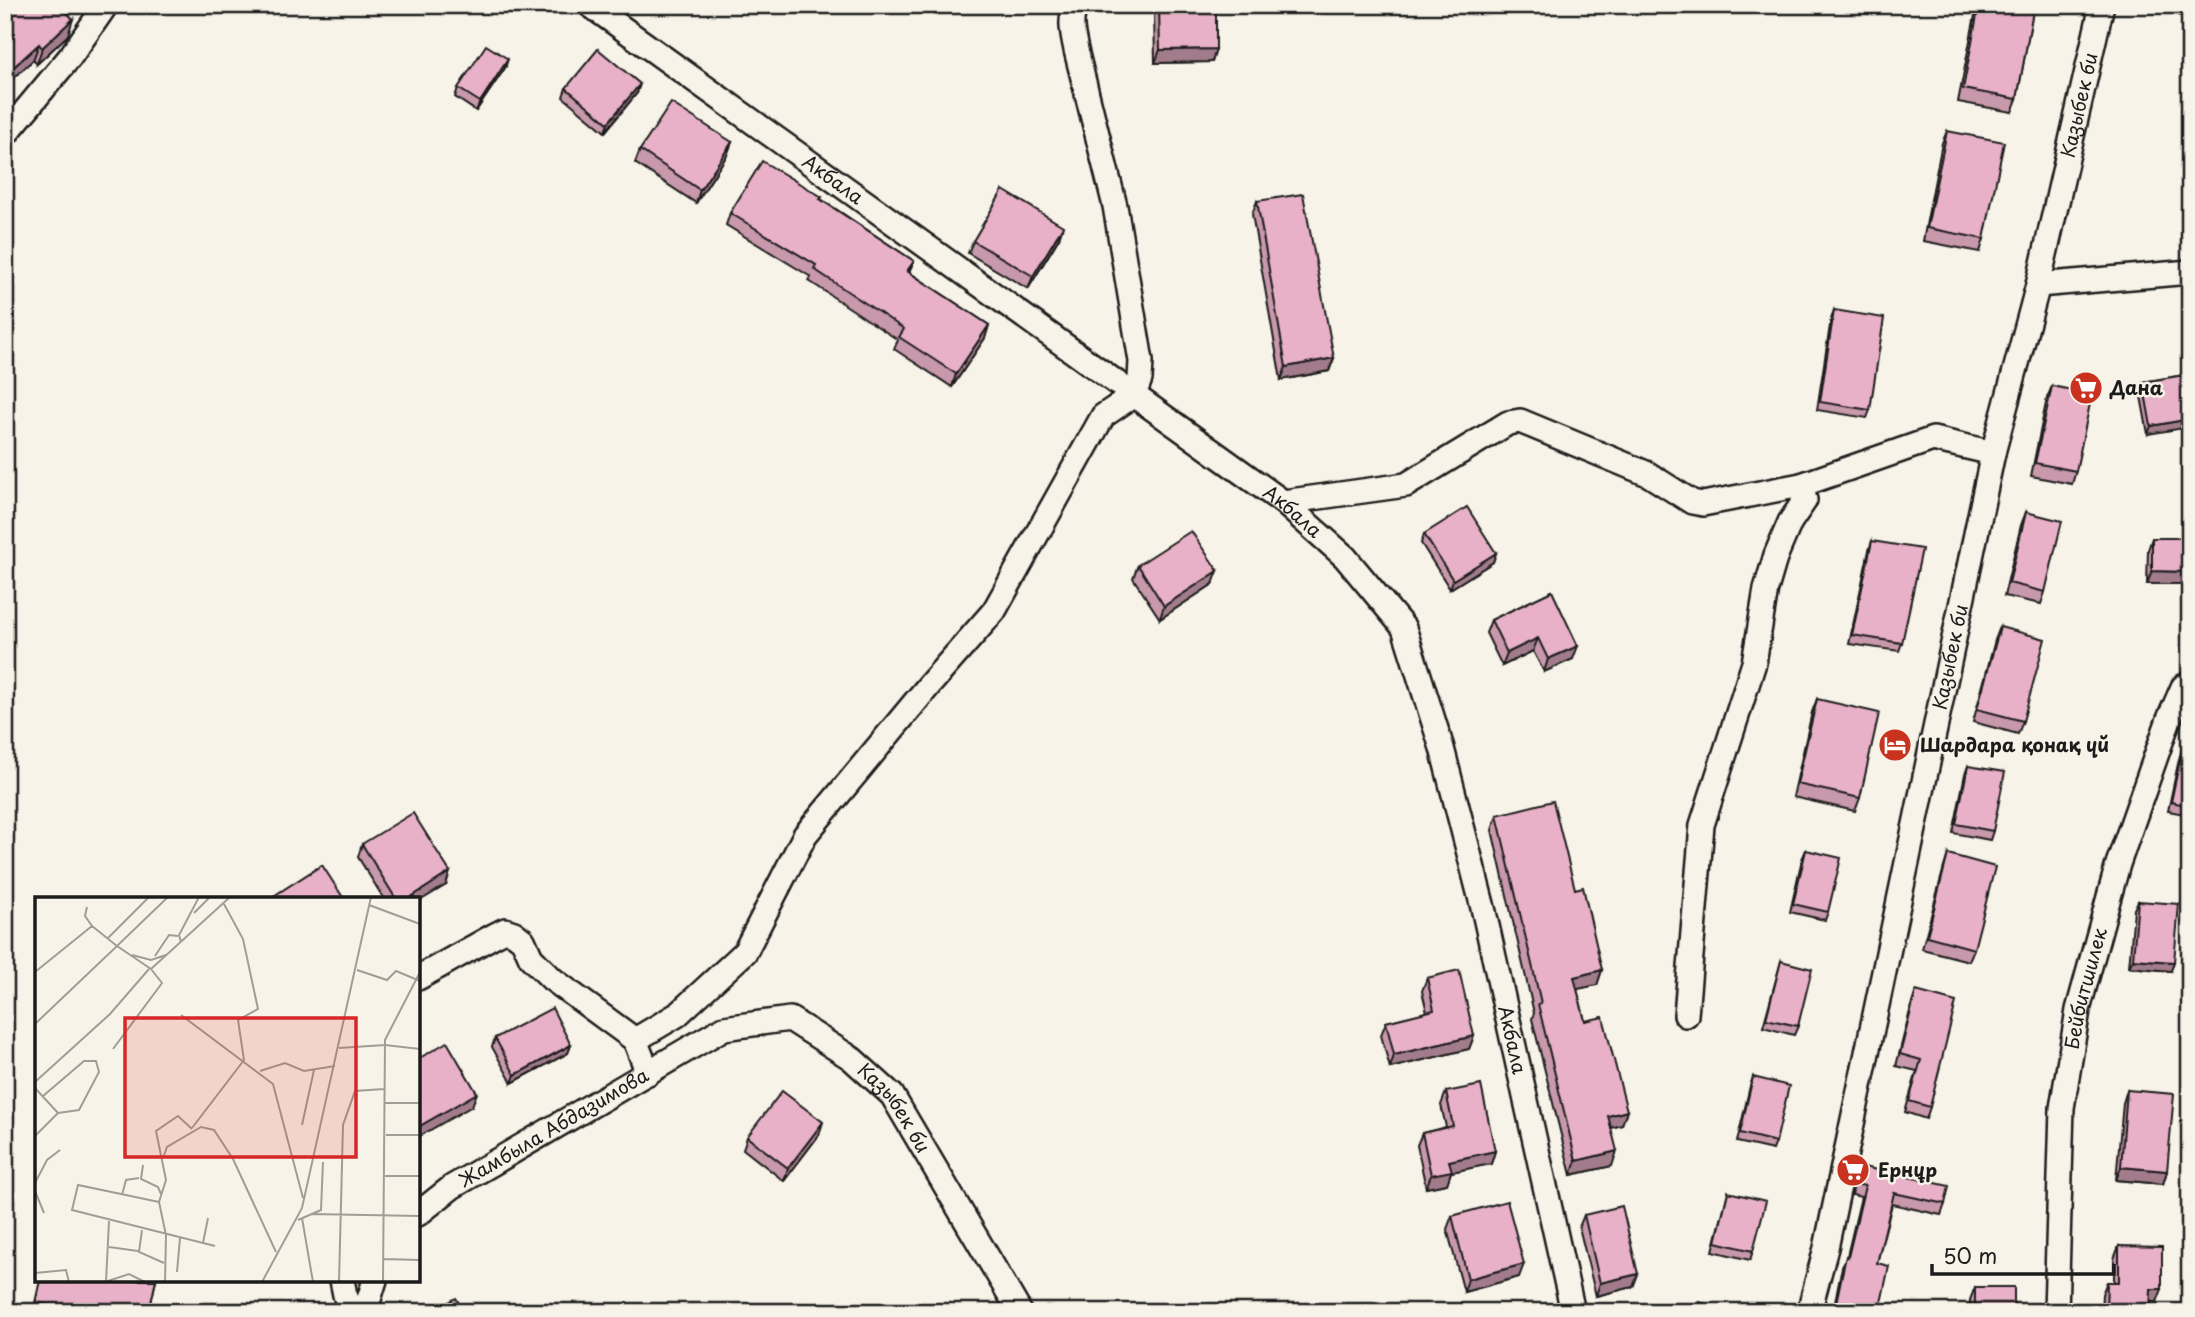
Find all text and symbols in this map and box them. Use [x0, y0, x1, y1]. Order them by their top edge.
street label: Казыбек би [2053, 50, 2104, 160]
street label: Акбала [797, 147, 870, 210]
supermarket icon: Дана [2067, 369, 2105, 407]
place label: Дана [2109, 373, 2163, 401]
street label: Акбала [1258, 477, 1329, 544]
street label: Казыбек би [1924, 602, 1974, 712]
hotel icon: Шардара қонақ үй [1876, 726, 1914, 764]
place label: Шардара қонақ үй [1920, 730, 2109, 758]
inset map [35, 897, 420, 1282]
street label: Бейбитшилек [2057, 924, 2113, 1051]
street label: Акбала [1492, 1003, 1535, 1076]
street label: Казыбек би [852, 1056, 938, 1157]
street label: Жамбыла Абдазимова [453, 1060, 653, 1193]
supermarket icon: Ернұр [1834, 1151, 1872, 1189]
place label: Ернұр [1878, 1155, 1937, 1183]
scale bar [1932, 1233, 2114, 1277]
text: 50 m [1943, 1239, 1997, 1271]

